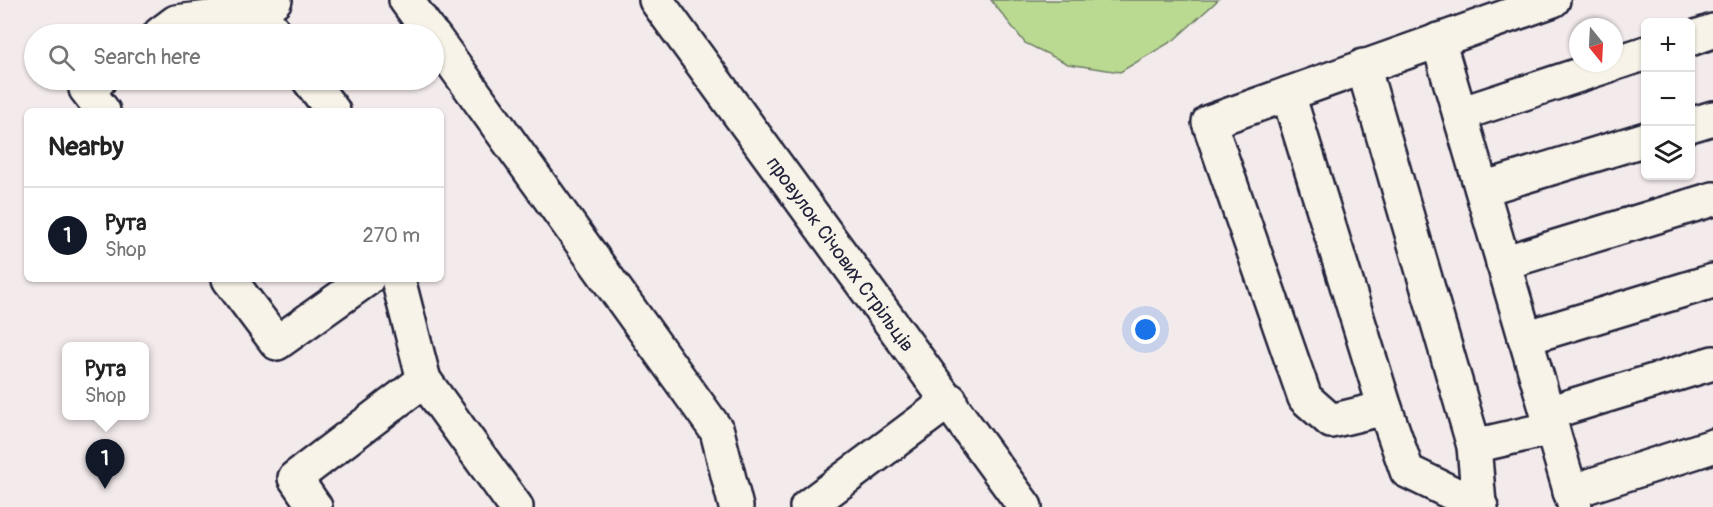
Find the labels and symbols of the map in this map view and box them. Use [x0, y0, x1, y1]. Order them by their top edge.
north arrow [1569, 18, 1623, 72]
street label: провулок Січових Стрільців [761, 152, 920, 357]
your location [1131, 315, 1160, 344]
pin: 1 [86, 440, 124, 489]

